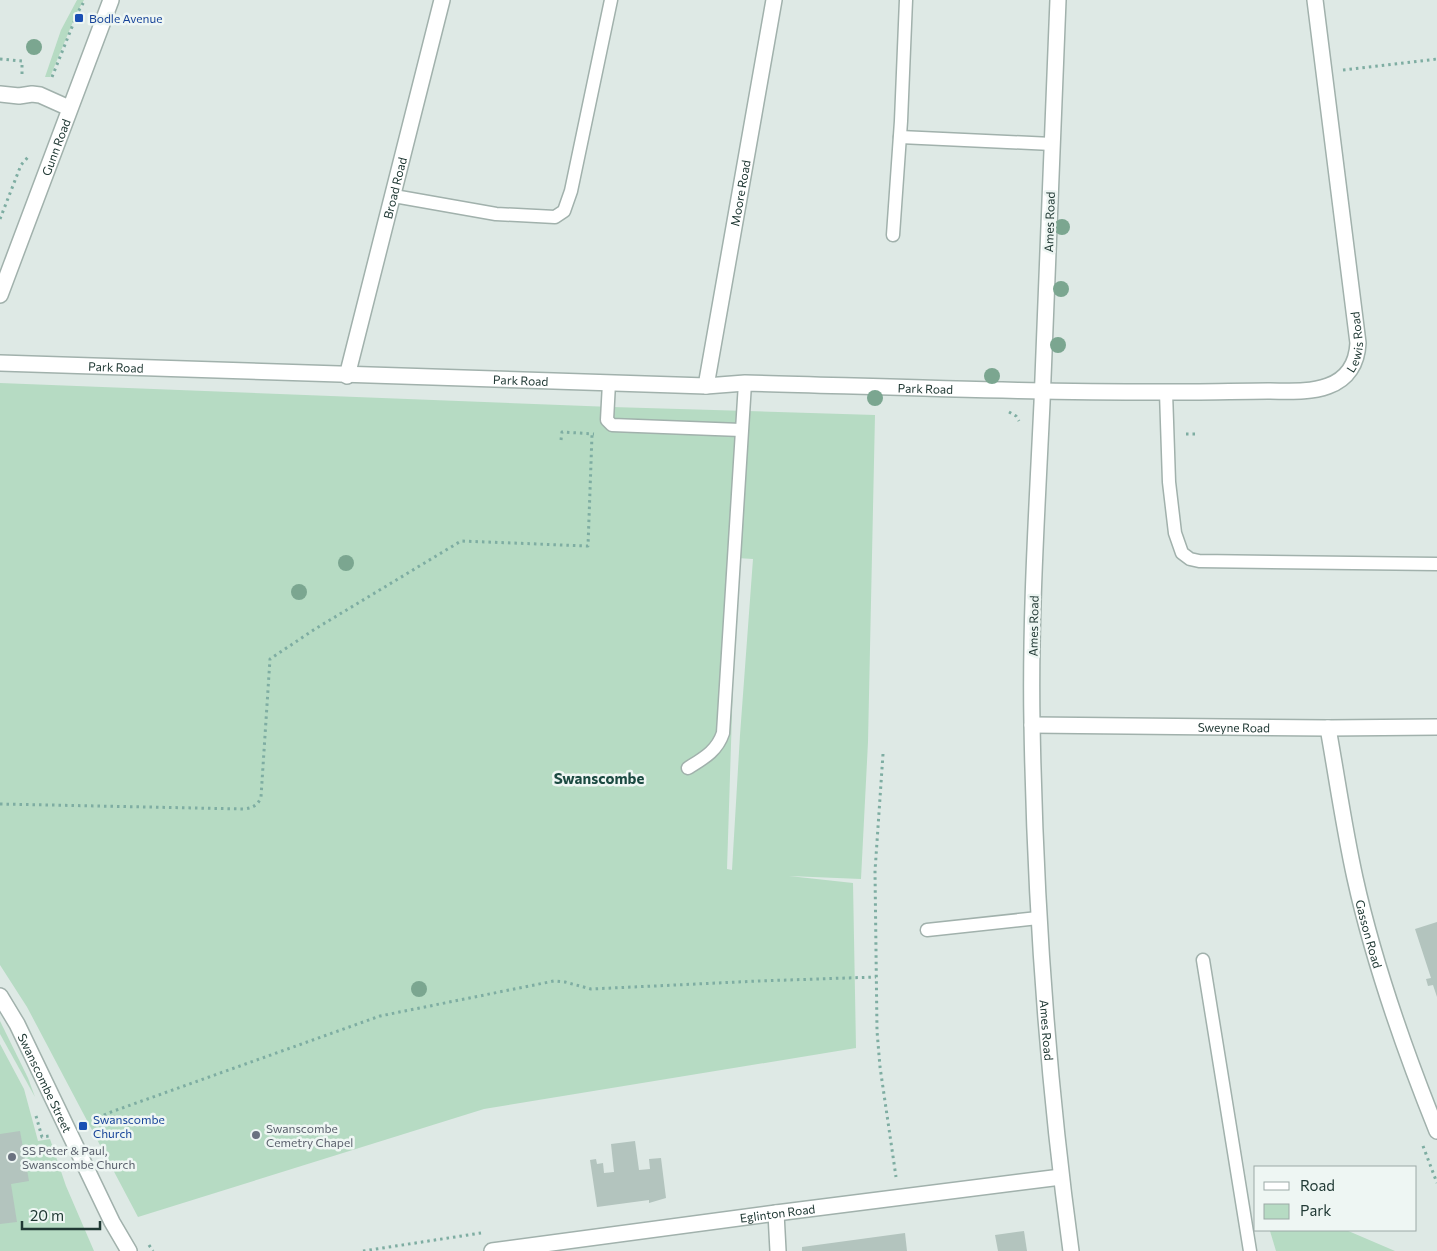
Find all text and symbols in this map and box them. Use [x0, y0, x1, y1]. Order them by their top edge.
place label: Bodle Avenue [89, 11, 163, 25]
marker: Bodle Avenue [73, 12, 85, 24]
street label: Gunn Road [39, 117, 73, 177]
street label: Broad Road [380, 156, 409, 220]
street label: Moore Road [727, 159, 753, 227]
street label: Ames Road [1041, 191, 1057, 253]
street label: Lewis Road [1343, 311, 1365, 375]
street label: Park Road [88, 359, 144, 375]
street label: Park Road [493, 372, 549, 388]
street label: Park Road [898, 380, 953, 396]
street label: Ames Road [1025, 595, 1041, 657]
street label: Sweyne Road [1198, 720, 1270, 734]
district label: Swanscombe [554, 769, 644, 787]
street label: Gasson Road [1353, 898, 1385, 970]
street label: Ames Road [1038, 999, 1056, 1061]
street label: Swanscombe Street [16, 1031, 75, 1135]
place label: Swanscombe Church [93, 1112, 165, 1140]
marker: Swanscombe Church [77, 1120, 89, 1132]
place label: Swanscombe Cemetry Chapel [266, 1121, 353, 1149]
marker: Swanscombe Cemetry Chapel [250, 1129, 262, 1141]
place label: SS Peter & Paul, Swanscombe Church [22, 1143, 135, 1171]
marker: SS Peter & Paul, Swanscombe Church [6, 1151, 18, 1163]
legend [1254, 1166, 1417, 1231]
text: Road [1300, 1176, 1335, 1194]
scale bar [22, 1198, 100, 1230]
street label: Eglinton Road [739, 1201, 816, 1225]
text: Park [1300, 1201, 1331, 1219]
text: 20 m [30, 1206, 64, 1224]

